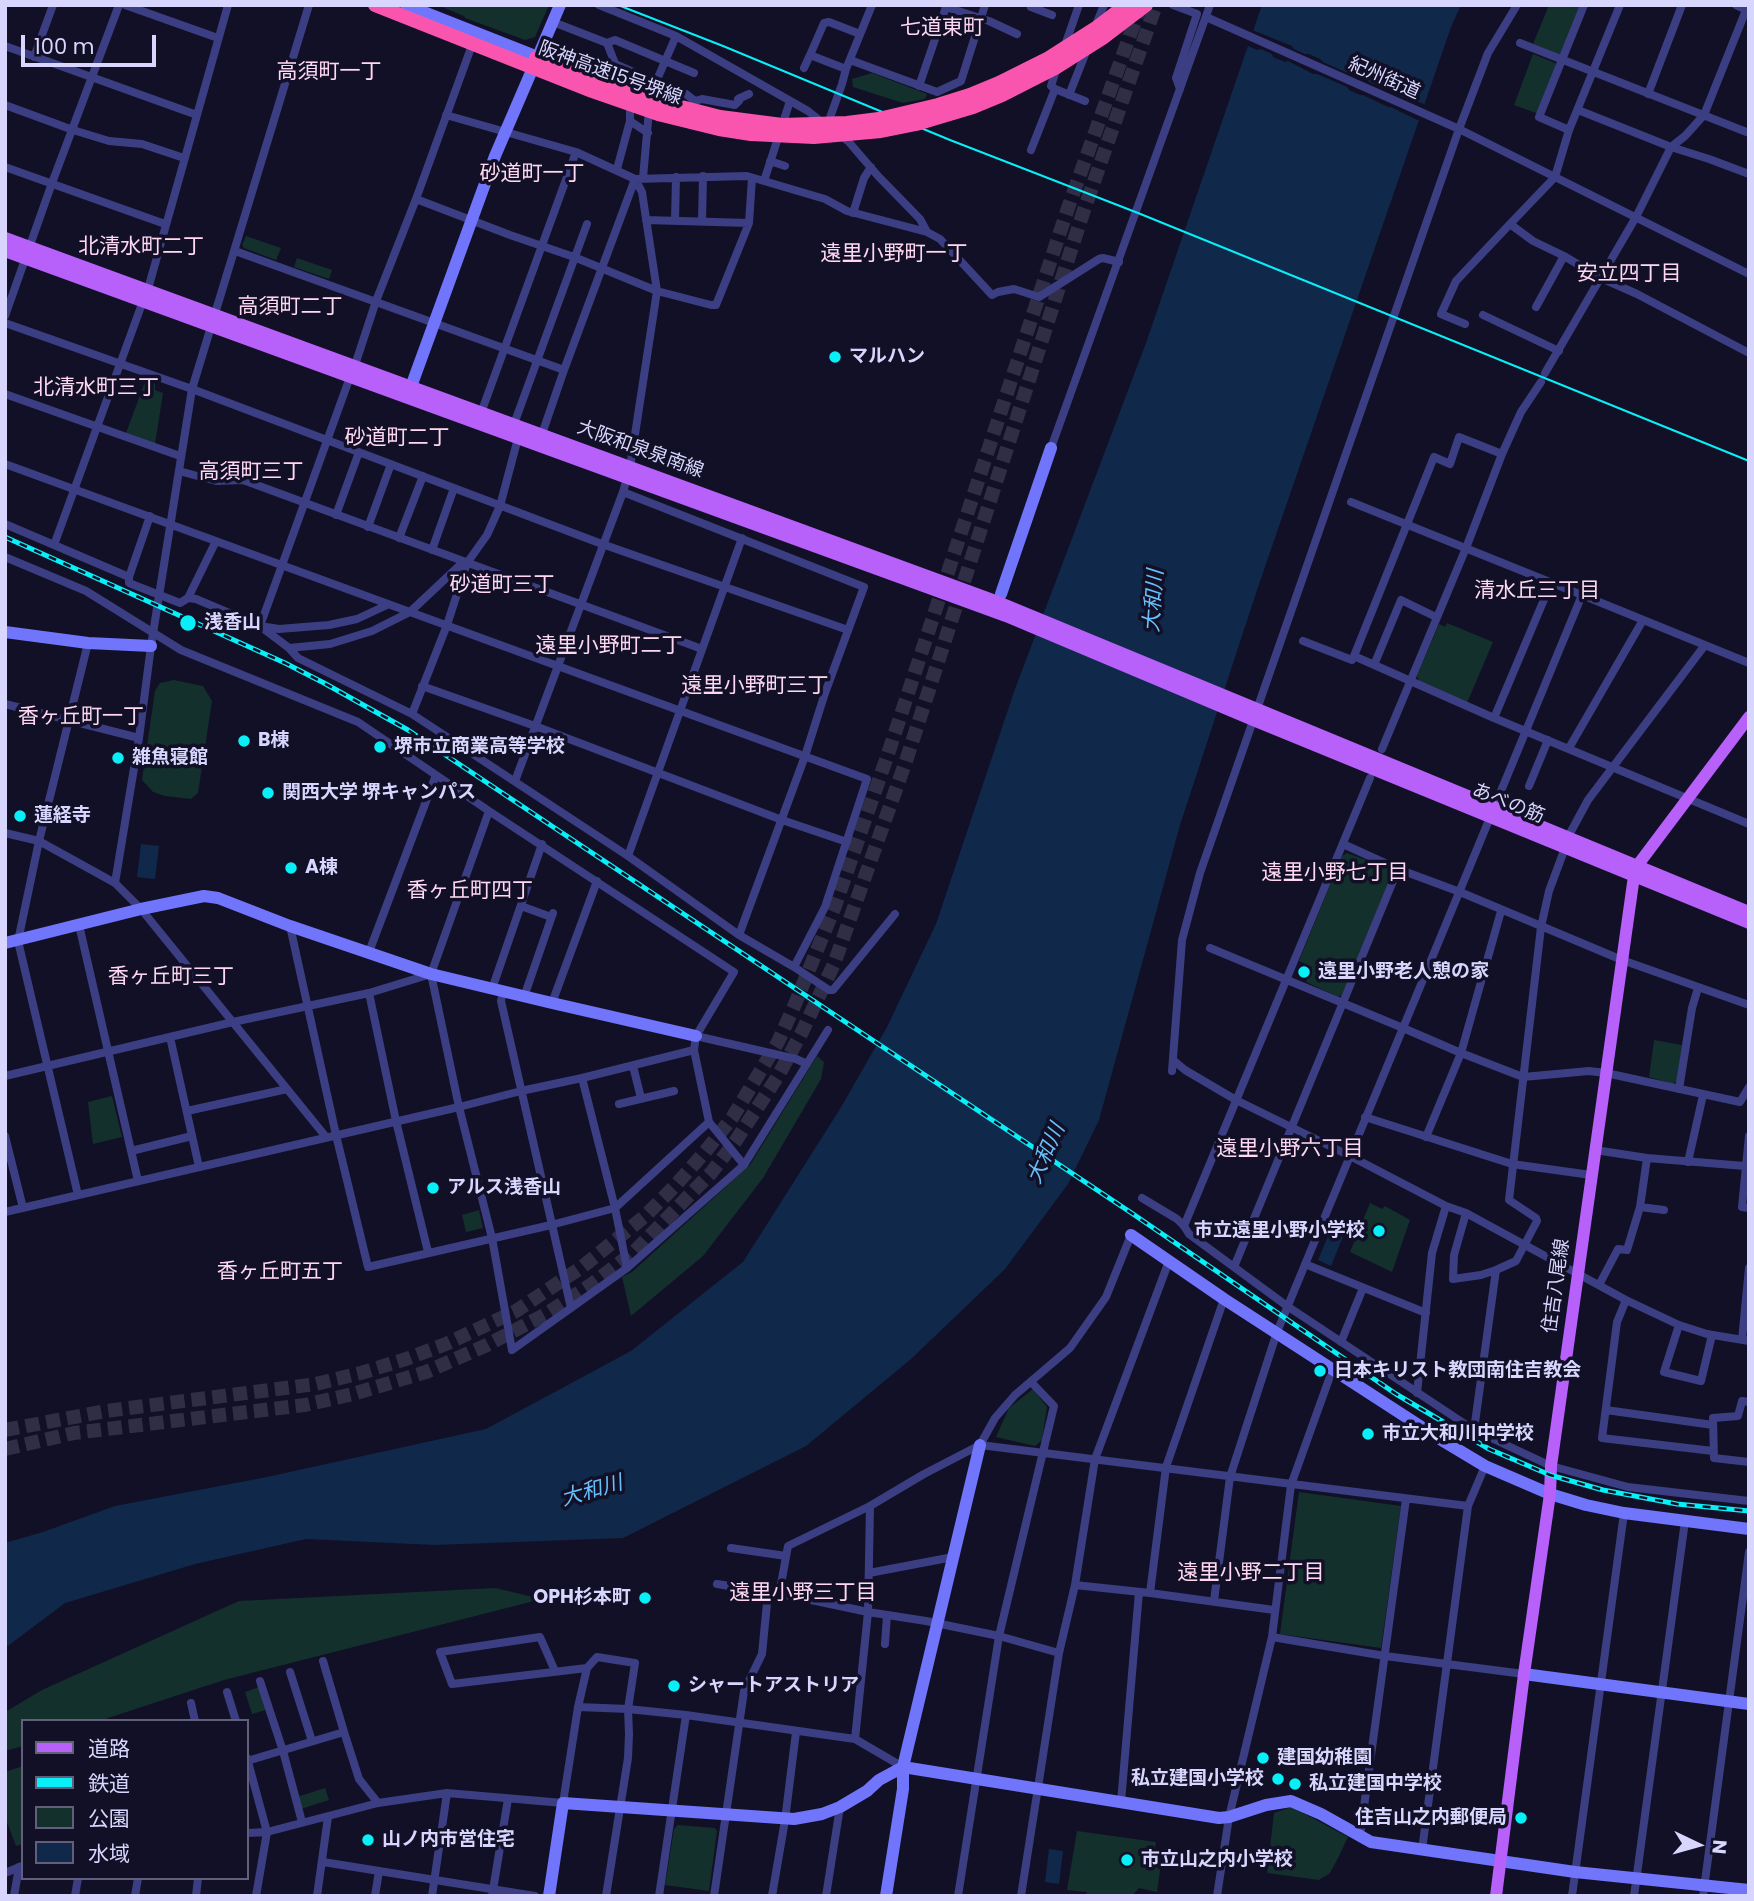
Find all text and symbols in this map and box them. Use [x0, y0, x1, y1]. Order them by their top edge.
district label: 七道東町 [900, 16, 984, 42]
scale bar [24, 21, 159, 65]
text: 100 m [34, 32, 94, 61]
street label: 阪神高速15号堺線 [535, 37, 685, 111]
street label: 紀州街道 [1345, 53, 1423, 105]
district label: 高須町一丁 [277, 60, 381, 86]
district label: 砂道町一丁 [480, 162, 584, 188]
district label: 北清水町二丁 [78, 235, 204, 261]
district label: 遠里小野町一丁 [821, 242, 967, 268]
district label: 安立四丁目 [1577, 262, 1681, 288]
district label: 高須町二丁 [238, 295, 342, 321]
place label: マルハン [849, 346, 925, 368]
marker: マルハン [827, 349, 843, 365]
district label: 北清水町三丁 [33, 376, 159, 402]
street label: 大阪和泉泉南線 [574, 417, 706, 483]
district label: 砂道町二丁 [345, 426, 449, 452]
district label: 高須町三丁 [199, 460, 303, 486]
water label: 大和川 [1140, 569, 1170, 633]
district label: 砂道町三丁 [450, 573, 554, 599]
district label: 清水丘三丁目 [1474, 579, 1600, 605]
place label: 浅香山 [204, 612, 261, 634]
marker: 浅香山 [178, 613, 198, 633]
district label: 遠里小野町二丁 [536, 634, 682, 660]
district label: 遠里小野町三丁 [682, 674, 828, 700]
district label: 香ヶ丘町一丁 [18, 705, 144, 731]
place label: B棟 [258, 730, 290, 752]
marker: B棟 [236, 733, 252, 749]
place label: 堺市立商業高等学校 [394, 736, 565, 758]
marker: 堺市立商業高等学校 [372, 739, 388, 755]
place label: 雑魚寝館 [132, 747, 208, 769]
marker: 雑魚寝館 [110, 750, 126, 766]
street label: あべの筋 [1468, 779, 1548, 829]
place label: 関西大学 堺キャンパス [282, 782, 476, 804]
marker: 関西大学 堺キャンパス [260, 785, 276, 801]
place label: 蓮経寺 [34, 805, 91, 827]
marker: 蓮経寺 [12, 808, 28, 824]
place label: A棟 [305, 857, 338, 879]
marker: A棟 [283, 860, 299, 876]
district label: 遠里小野七丁目 [1262, 861, 1408, 887]
district label: 香ヶ丘町四丁 [407, 879, 533, 905]
place label: 遠里小野老人憩の家 [1318, 961, 1489, 983]
marker: 遠里小野老人憩の家 [1296, 964, 1312, 980]
district label: 香ヶ丘町三丁 [108, 965, 234, 991]
water label: 大和川 [1023, 1120, 1071, 1188]
district label: 遠里小野六丁目 [1217, 1137, 1363, 1163]
place label: アルス浅香山 [447, 1177, 561, 1199]
marker: アルス浅香山 [425, 1180, 441, 1196]
place label: 市立遠里小野小学校 [1194, 1220, 1365, 1242]
marker: 市立遠里小野小学校 [1371, 1223, 1387, 1239]
street label: 住吉八尾線 [1539, 1237, 1575, 1335]
district label: 香ヶ丘町五丁 [217, 1260, 343, 1286]
place label: 日本キリスト教団南住吉教会 [1334, 1360, 1581, 1382]
marker: 日本キリスト教団南住吉教会 [1312, 1363, 1328, 1379]
place label: 市立大和川中学校 [1382, 1423, 1534, 1445]
marker: 市立大和川中学校 [1360, 1426, 1376, 1442]
water label: 大和川 [558, 1471, 626, 1513]
district label: 遠里小野二丁目 [1178, 1561, 1324, 1587]
district label: 遠里小野三丁目 [730, 1581, 876, 1607]
place label: OPH杉本町 [533, 1587, 631, 1609]
marker: OPH杉本町 [637, 1590, 653, 1606]
place label: シャートアストリア [688, 1675, 859, 1697]
marker: シャートアストリア [666, 1678, 682, 1694]
legend [21, 1719, 248, 1880]
text: 道路 [88, 1734, 130, 1763]
place label: 建国幼稚園 [1277, 1747, 1372, 1769]
marker: 建国幼稚園 [1255, 1750, 1271, 1766]
place label: 私立建国小学校 [1131, 1768, 1264, 1790]
text: 鉄道 [88, 1769, 130, 1798]
marker: 私立建国小学校 [1270, 1771, 1286, 1787]
place label: 私立建国中学校 [1309, 1773, 1442, 1795]
marker: 私立建国中学校 [1287, 1776, 1303, 1792]
text: 公園 [88, 1804, 130, 1833]
place label: 住吉山之内郵便局 [1355, 1807, 1507, 1829]
marker: 住吉山之内郵便局 [1513, 1810, 1529, 1826]
north arrow [1663, 1810, 1733, 1880]
place label: 山ノ内市営住宅 [382, 1829, 515, 1851]
marker: 山ノ内市営住宅 [360, 1832, 376, 1848]
text: 水域 [88, 1839, 130, 1868]
text: N [1705, 1839, 1733, 1855]
place label: 市立山之内小学校 [1141, 1849, 1293, 1871]
marker: 市立山之内小学校 [1119, 1852, 1135, 1868]

